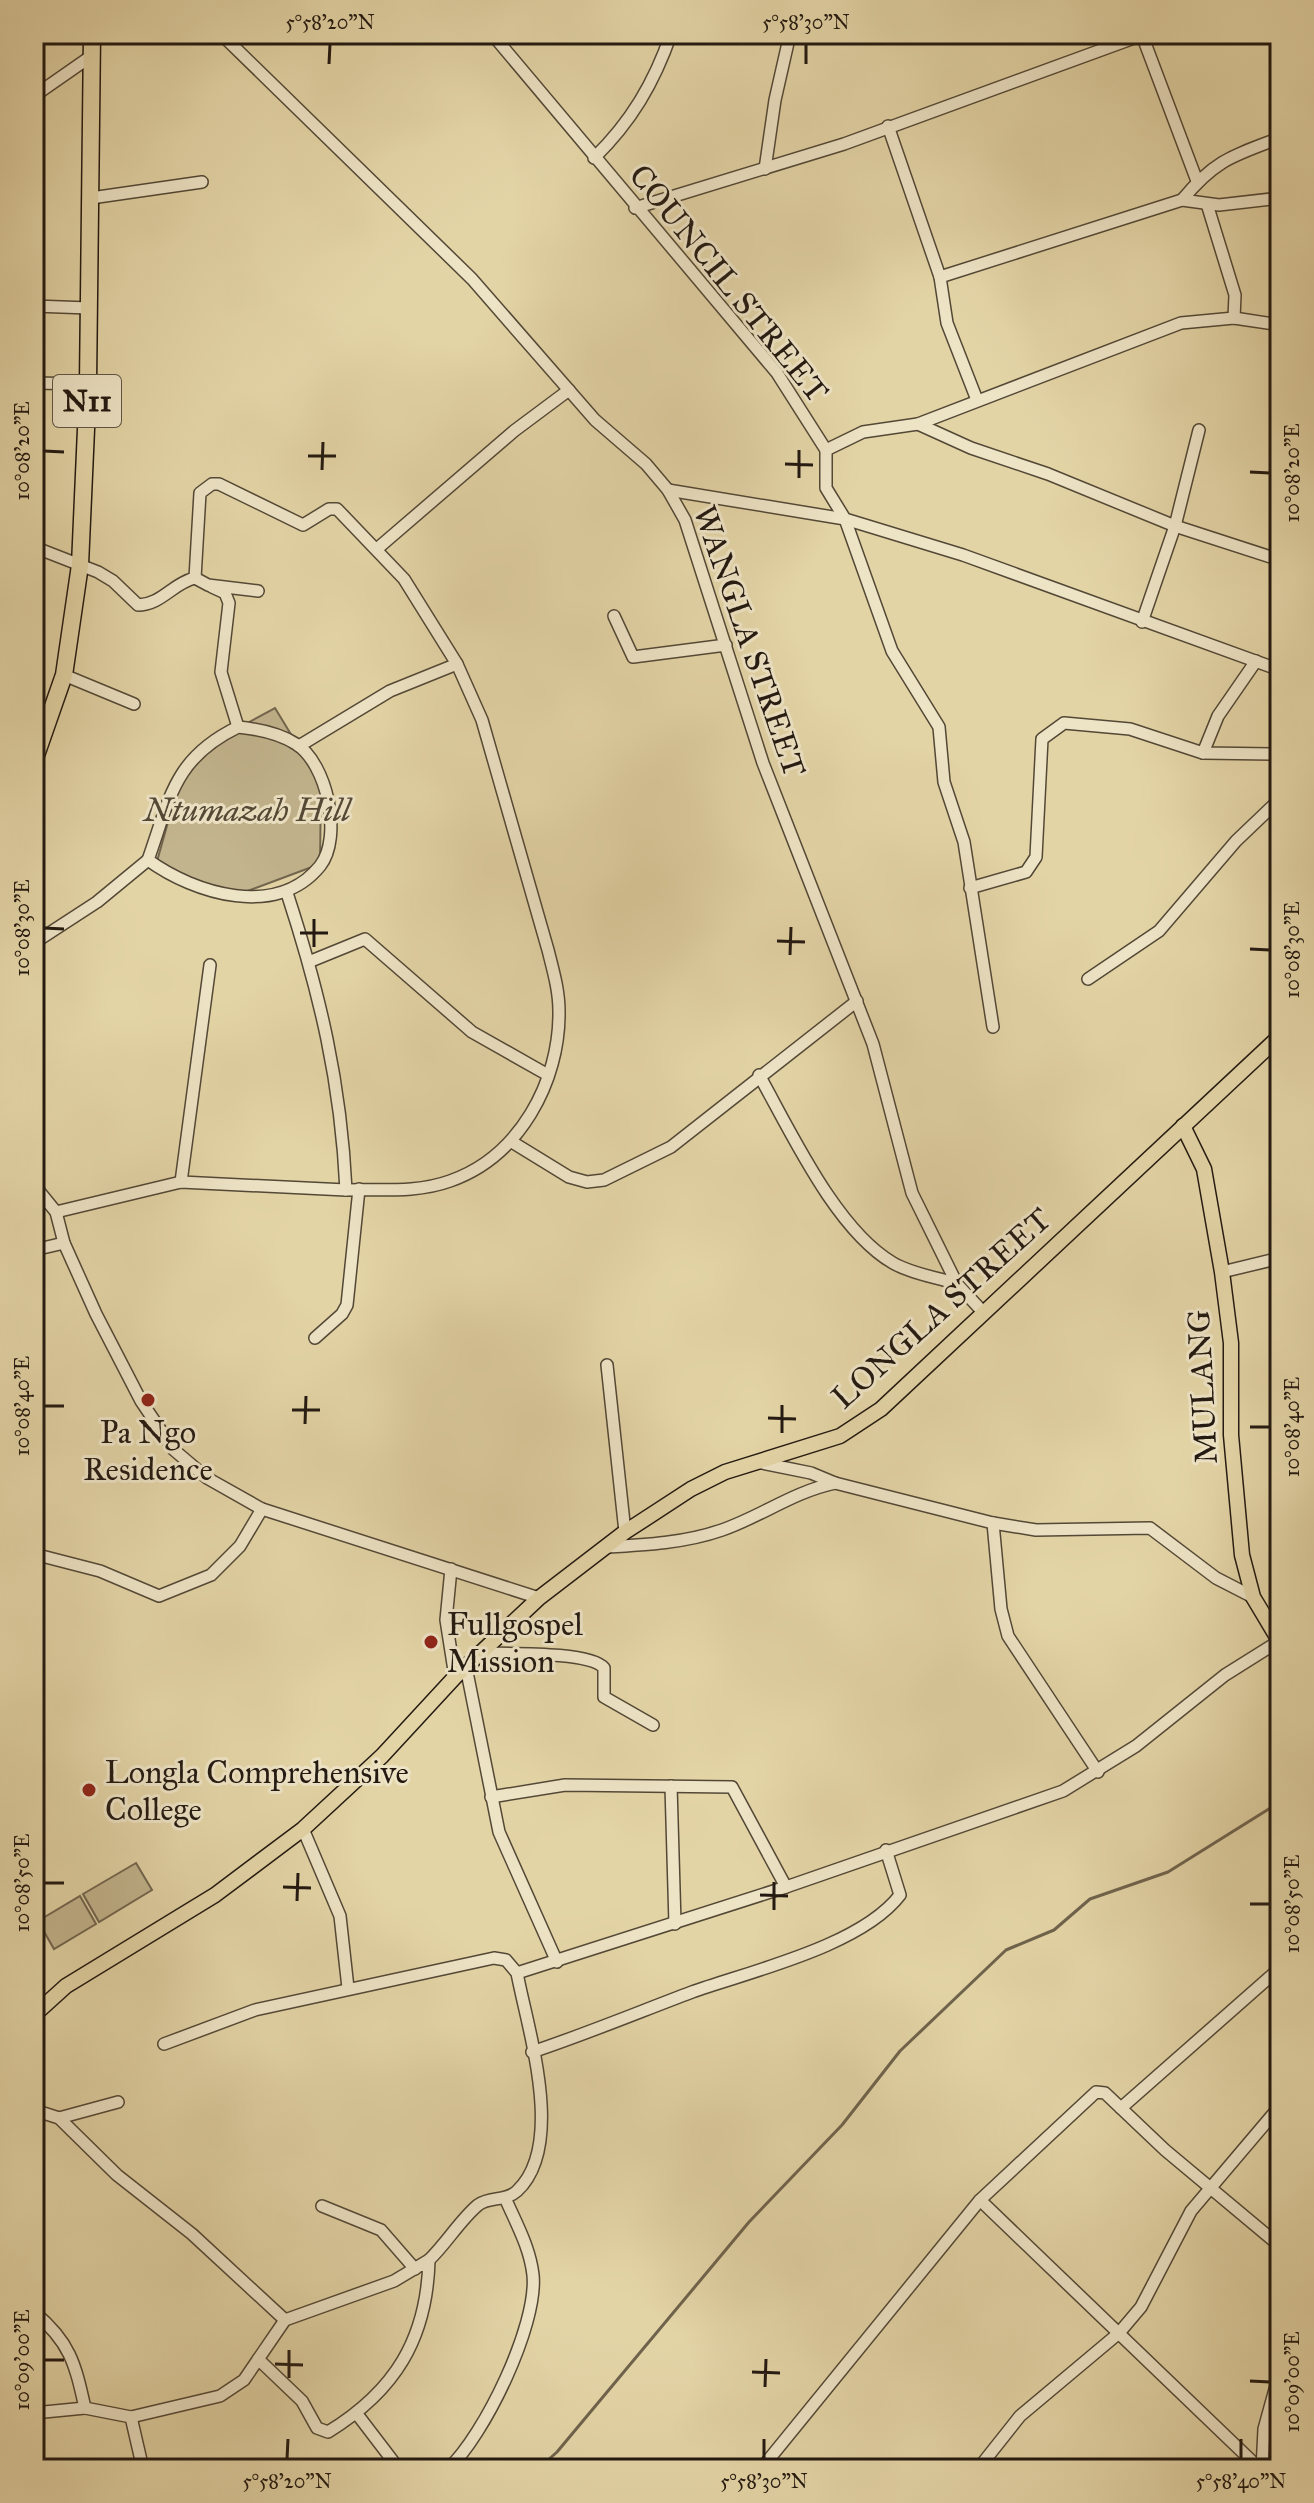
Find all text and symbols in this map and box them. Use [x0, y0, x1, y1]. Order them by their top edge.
text: 5°58'20"N [285, 10, 375, 34]
text: 5°58'30"N [762, 10, 850, 34]
street label: COUNCIL STREET [621, 157, 837, 410]
road number: N11 [53, 375, 121, 427]
text: 10°08'20"E [10, 401, 34, 501]
text: 10°08'20"E [1280, 423, 1304, 523]
street label: WANGLA STREET [685, 500, 814, 782]
park label: Ntumazah Hill [142, 791, 353, 830]
text: 10°08'30"E [10, 879, 34, 977]
text: 10°08'30"E [1280, 901, 1304, 999]
street label: LONGLA STREET [824, 1200, 1059, 1417]
street label: MULANG [1179, 1309, 1226, 1465]
text: 10°08'40"E [10, 1356, 34, 1456]
text: 10°08'40"E [1280, 1377, 1304, 1477]
marker: Pa Ngo Residence [139, 1391, 157, 1409]
place label: Pa Ngo Residence [83, 1413, 213, 1489]
place label: Fullgospel Mission [447, 1605, 583, 1681]
marker: Fullgospel Mission [422, 1633, 440, 1651]
place label: Longla Comprehensive College [105, 1753, 409, 1829]
marker: Longla Comprehensive College [80, 1781, 98, 1799]
text: 10°08'50"E [10, 1834, 34, 1932]
text: 10°08'50"E [1280, 1855, 1304, 1953]
text: 10°09'00"E [10, 2310, 34, 2410]
text: 10°09'00"E [1280, 2332, 1304, 2432]
text: 5°58'20"N [242, 2469, 332, 2493]
text: 5°58'30"N [720, 2469, 808, 2493]
text: 5°58'40"N [1196, 2469, 1286, 2493]

